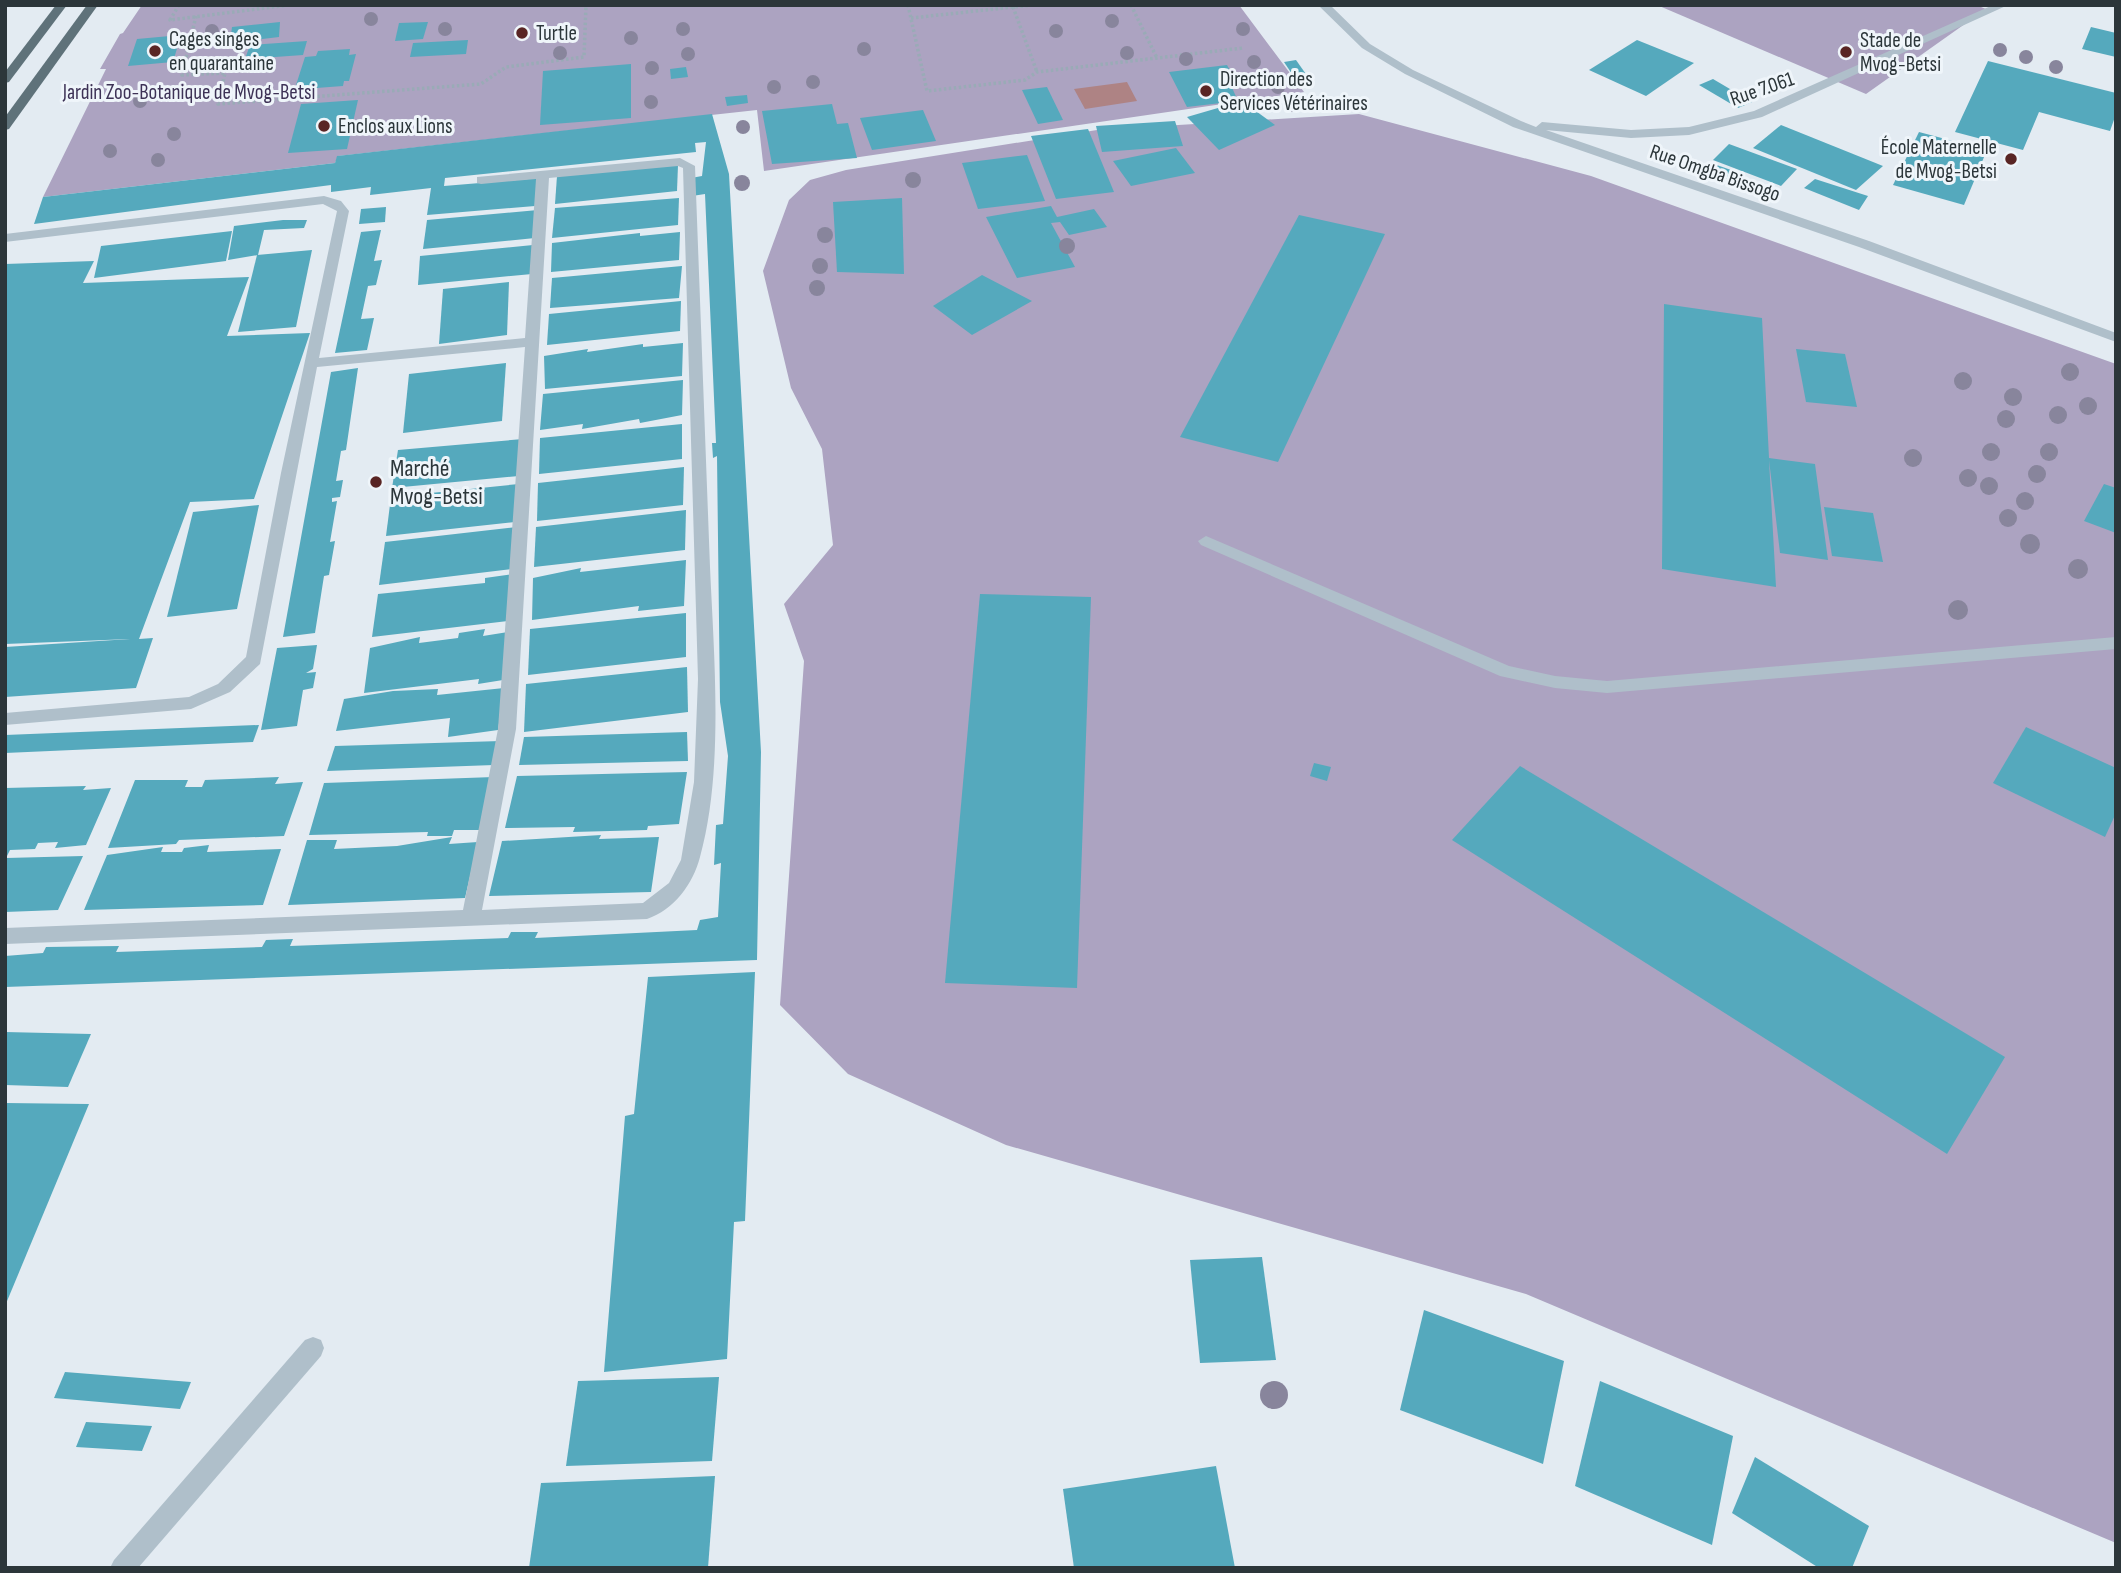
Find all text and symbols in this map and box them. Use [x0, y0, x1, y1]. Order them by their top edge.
place label: Turtle [536, 21, 577, 46]
marker: Turtle [514, 25, 530, 41]
place label: Cages singes en quarantaine [169, 27, 274, 76]
place label: Stade de Mvog-Betsi [1860, 28, 1941, 77]
marker: Cages singes en quarantaine [147, 43, 163, 59]
marker: Stade de Mvog-Betsi [1838, 44, 1854, 60]
street label: Rue 7.061 [1727, 66, 1798, 112]
place label: Direction des Services Vétérinaires [1220, 67, 1368, 116]
park label: Jardin Zoo-Botanique de Mvog-Betsi [62, 80, 315, 105]
marker: Direction des Services Vétérinaires [1198, 83, 1214, 99]
place label: Enclos aux Lions [338, 114, 453, 139]
marker: Enclos aux Lions [316, 118, 332, 134]
place label: École Maternelle de Mvog-Betsi [1881, 135, 1997, 184]
street label: Rue Omgba Bissogo [1646, 139, 1784, 207]
marker: École Maternelle de Mvog-Betsi [2003, 151, 2019, 167]
place label: Marché Mvog-Betsi [390, 454, 483, 511]
marker: Marché Mvog-Betsi [368, 474, 384, 490]

